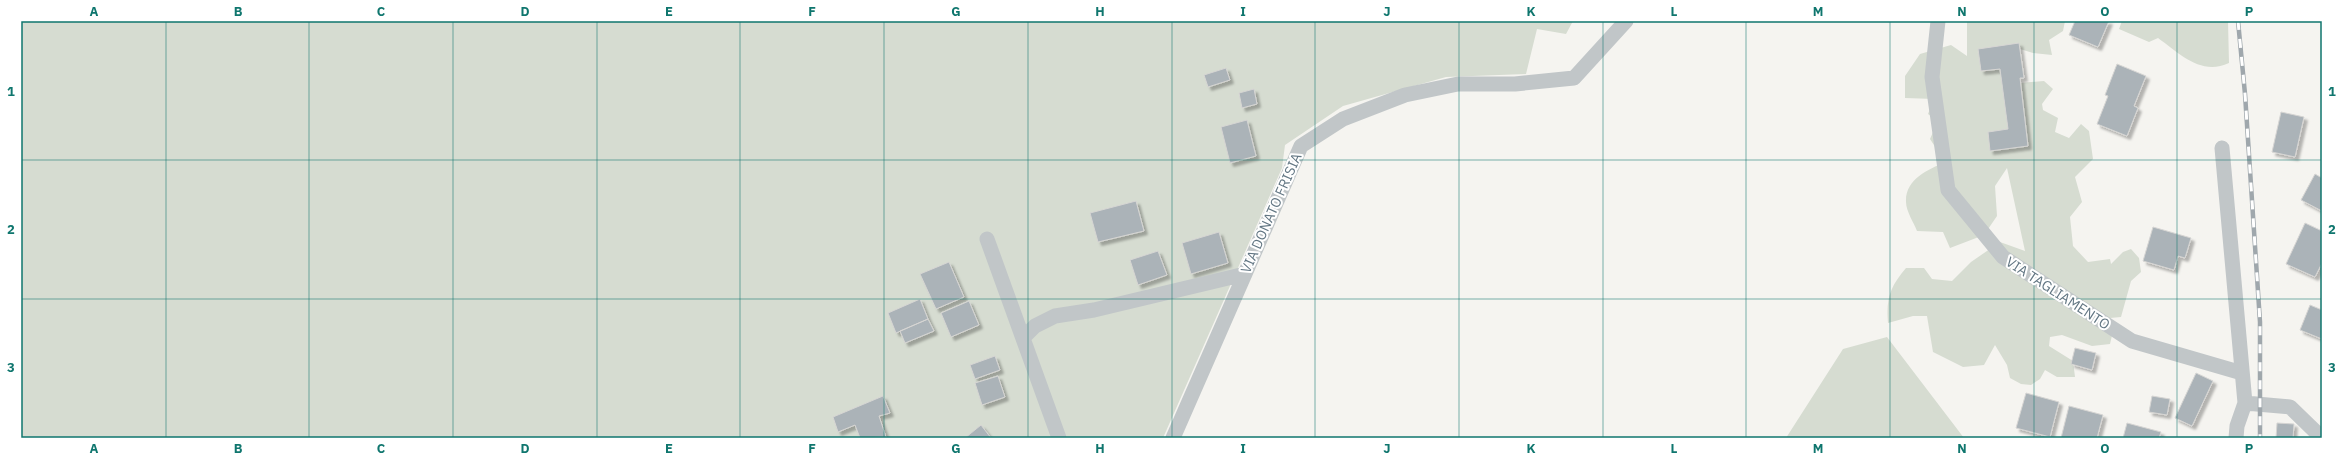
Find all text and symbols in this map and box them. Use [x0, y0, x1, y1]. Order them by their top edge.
text: A [90, 3, 99, 20]
text: B [234, 3, 243, 20]
text: C [377, 3, 386, 20]
text: D [520, 3, 530, 20]
text: E [665, 3, 673, 20]
text: F [808, 3, 816, 20]
text: G [951, 3, 961, 20]
text: H [1095, 3, 1105, 20]
text: I [1240, 3, 1246, 20]
text: J [1383, 3, 1391, 20]
text: K [1526, 3, 1536, 20]
text: L [1671, 3, 1678, 20]
text: M [1813, 3, 1823, 20]
text: N [1957, 3, 1967, 20]
text: O [2100, 3, 2110, 20]
text: P [2245, 3, 2254, 20]
text: 1 [7, 83, 15, 100]
text: 1 [2328, 83, 2336, 100]
street label: VIA DONATO FRISIA [1236, 150, 1306, 276]
text: 2 [7, 221, 15, 238]
text: 2 [2328, 221, 2336, 238]
street label: VIA TAGLIAMENTO [2003, 253, 2114, 333]
text: 3 [7, 359, 15, 376]
text: 3 [2328, 359, 2336, 376]
text: A [90, 440, 99, 457]
text: B [234, 440, 243, 457]
text: C [377, 440, 386, 457]
text: D [520, 440, 530, 457]
text: E [665, 440, 673, 457]
text: F [808, 440, 816, 457]
text: G [951, 440, 961, 457]
text: H [1095, 440, 1105, 457]
text: I [1240, 440, 1246, 457]
text: J [1383, 440, 1391, 457]
text: K [1526, 440, 1536, 457]
text: L [1671, 440, 1678, 457]
text: M [1813, 440, 1823, 457]
text: N [1957, 440, 1967, 457]
text: O [2100, 440, 2110, 457]
text: P [2245, 440, 2254, 457]

